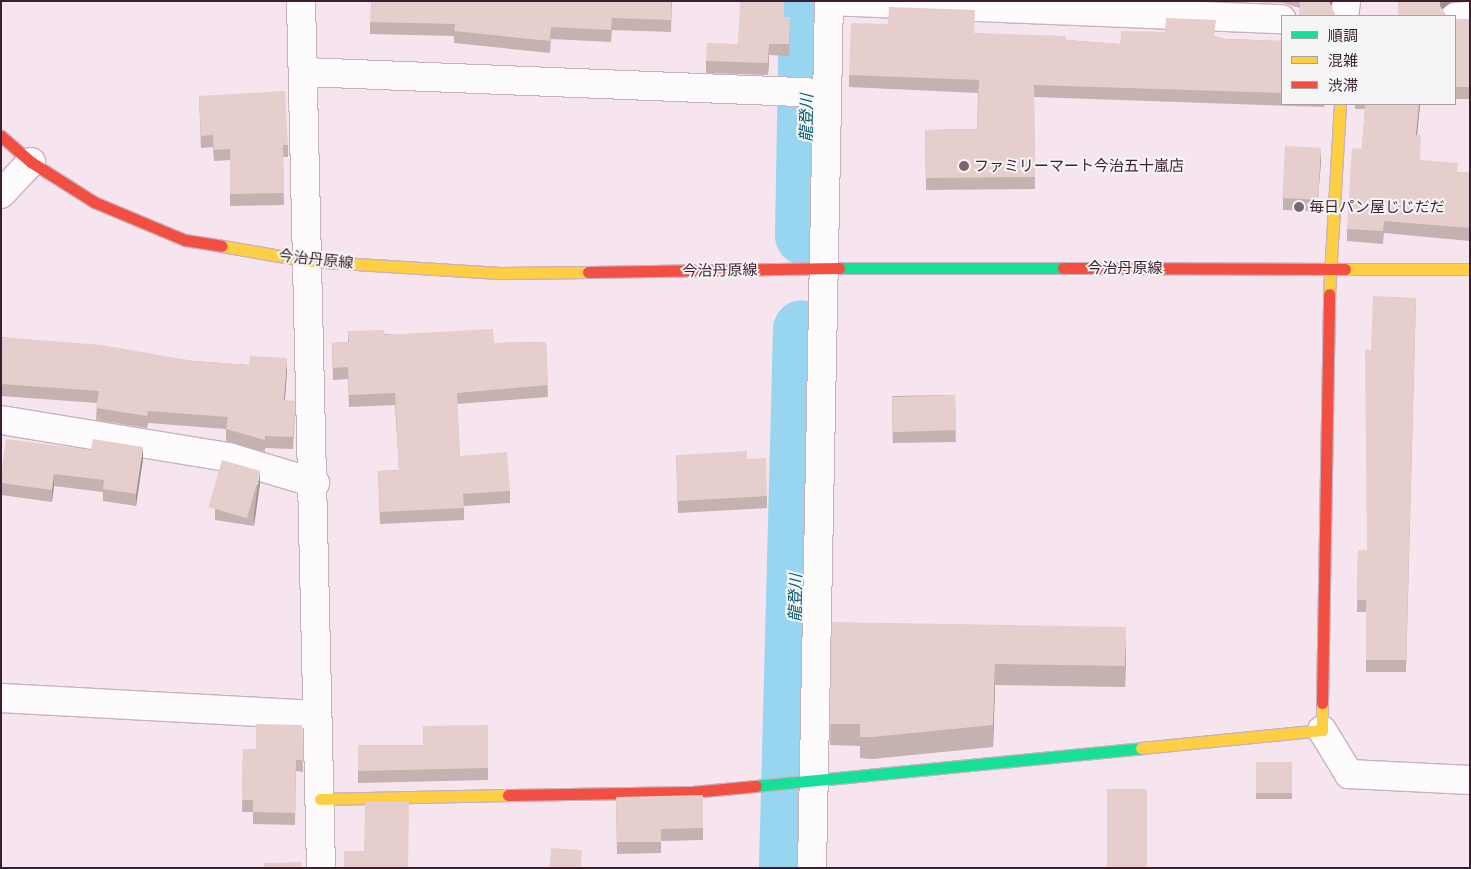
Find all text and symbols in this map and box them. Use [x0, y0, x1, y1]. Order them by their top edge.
legend [1281, 15, 1456, 105]
text: 順調 [1328, 26, 1358, 44]
text: 混雑 [1328, 51, 1358, 69]
text: 渋滞 [1328, 76, 1358, 94]
water label: 龍登川 [796, 94, 816, 142]
place label: ファミリーマート今治五十嵐店 [974, 157, 1184, 175]
marker: ファミリーマート今治五十嵐店 [958, 160, 970, 172]
place label: 毎日パン屋じじだだ [1309, 198, 1444, 216]
marker: 毎日パン屋じじだだ [1293, 201, 1305, 213]
street label: 今治丹原線 [278, 246, 354, 272]
street label: 今治丹原線 [1088, 259, 1162, 277]
street label: 今治丹原線 [682, 260, 758, 280]
water label: 龍登川 [785, 574, 805, 622]

